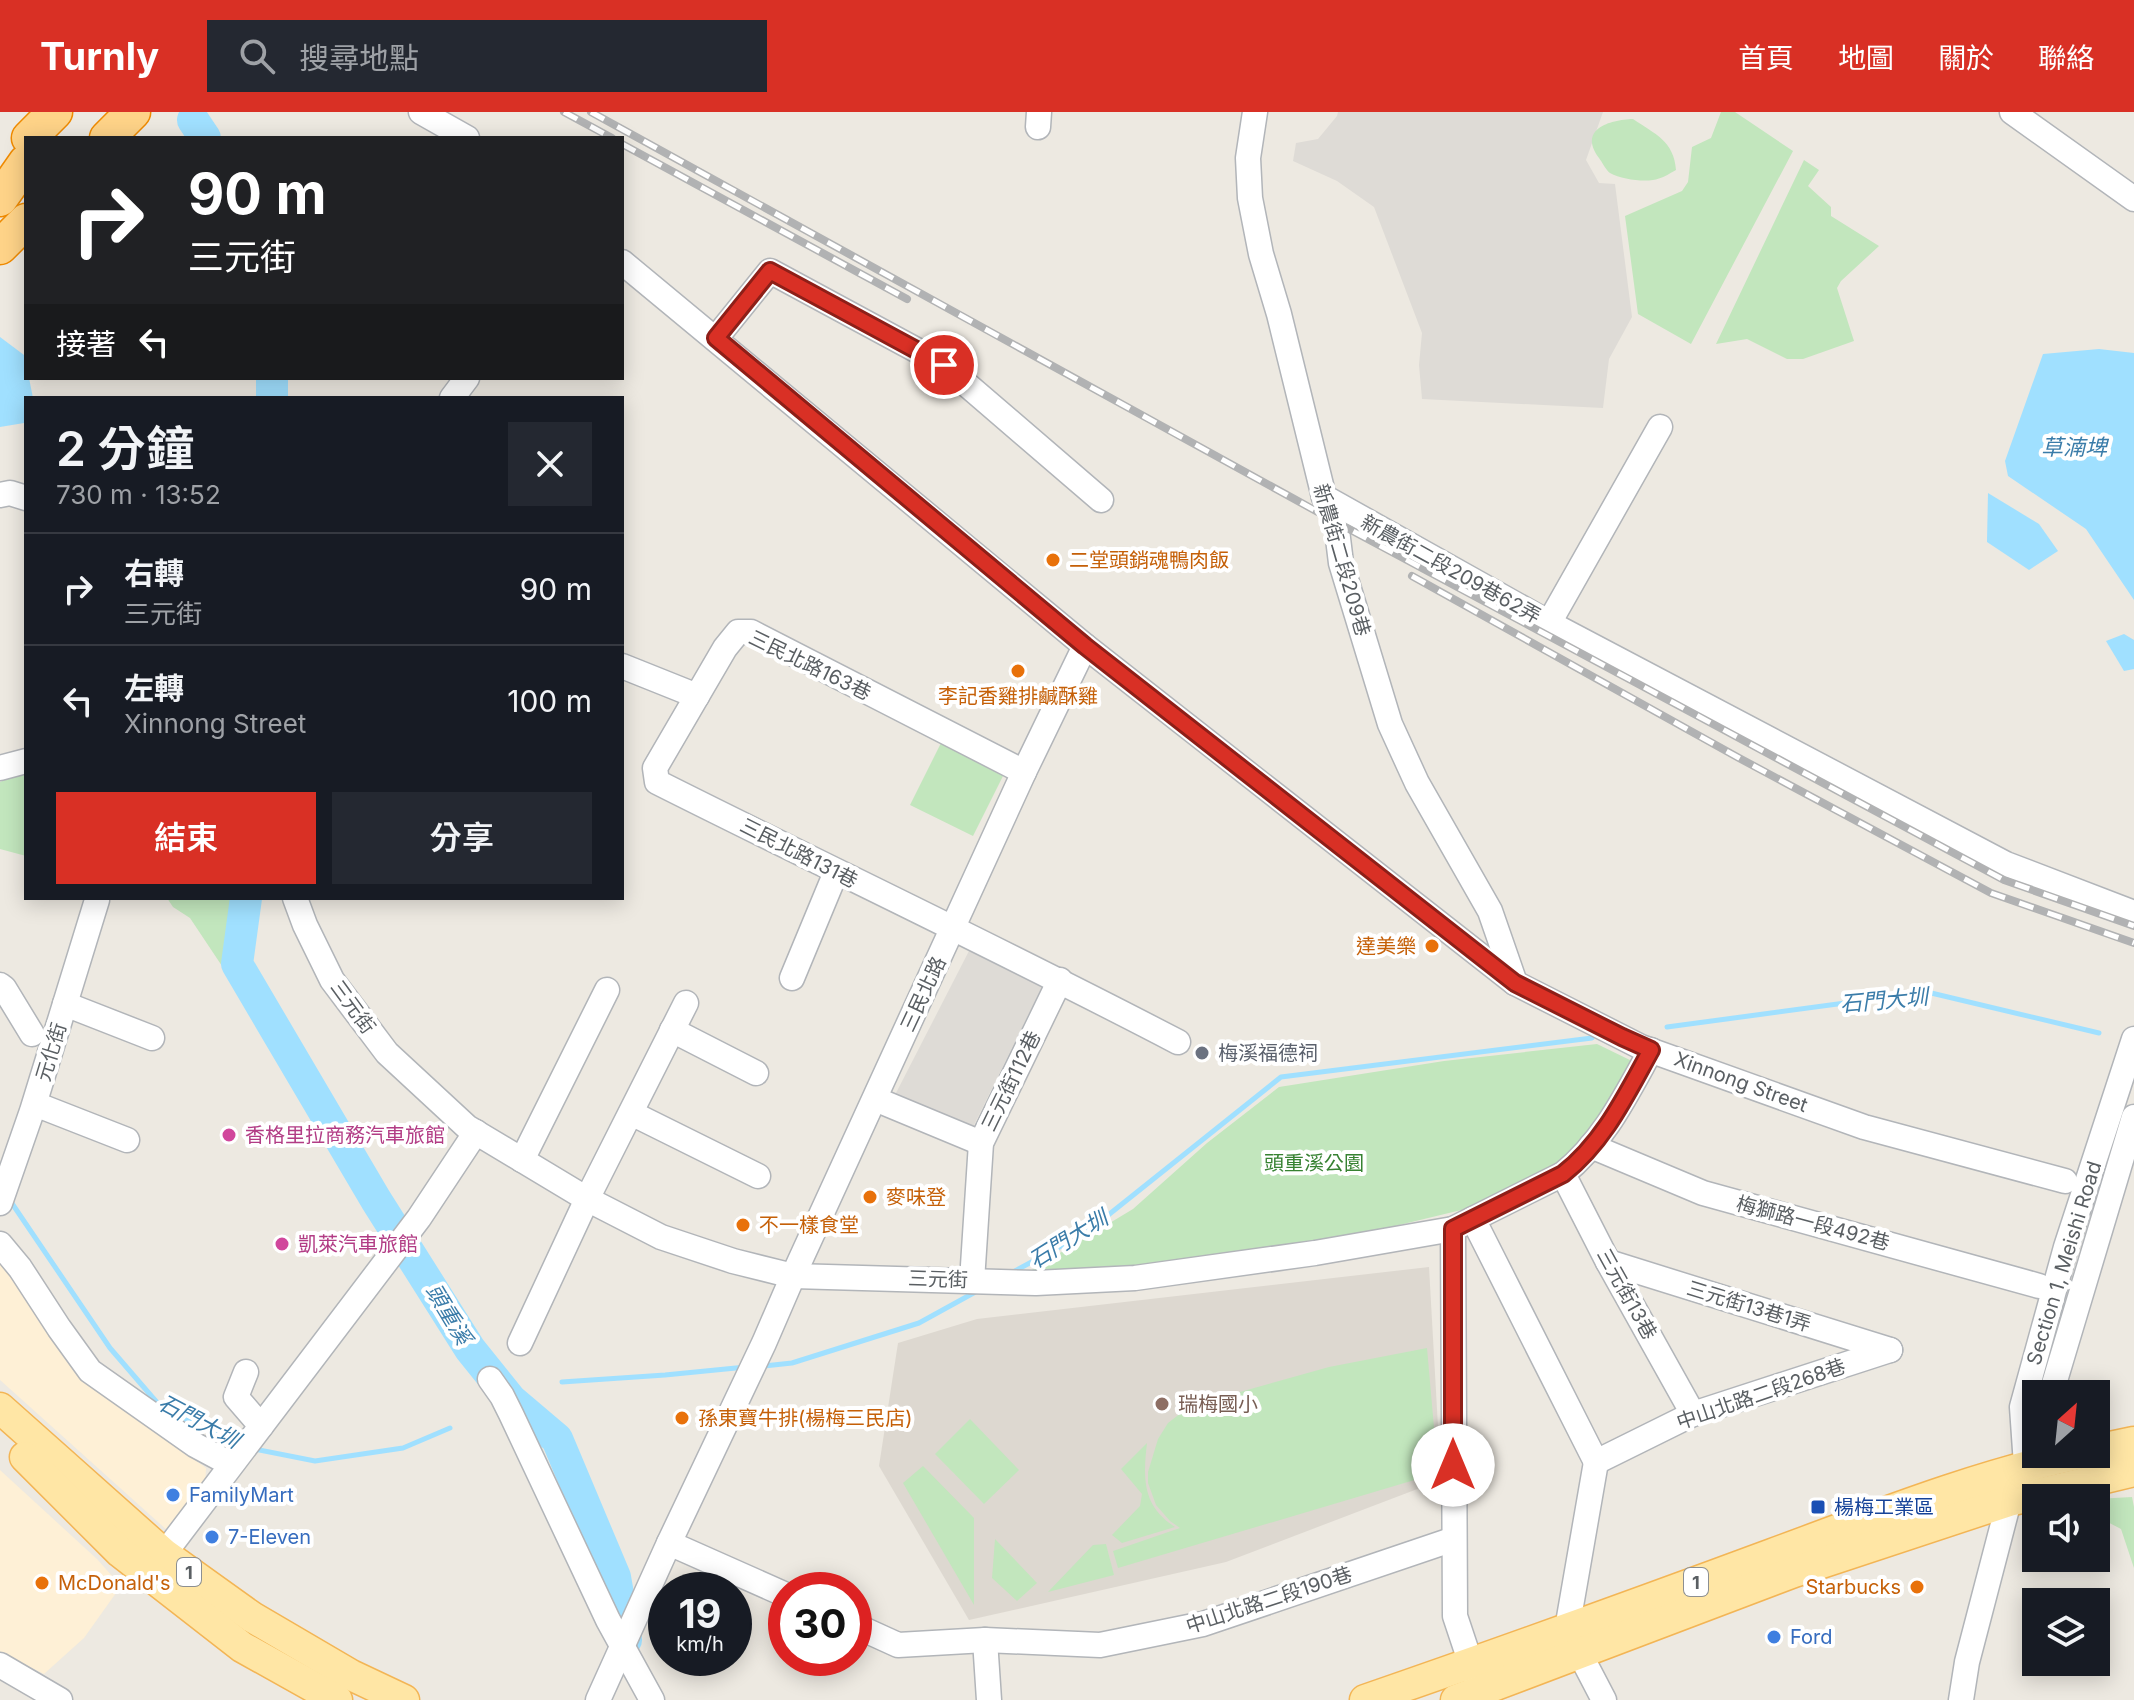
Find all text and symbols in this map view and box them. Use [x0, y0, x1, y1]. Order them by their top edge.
search box [207, 20, 767, 92]
text: Turnly [40, 33, 159, 79]
icon: search [235, 34, 279, 78]
text: 搜尋地點 [299, 40, 419, 76]
text: 首頁 [1738, 41, 1794, 75]
text: 地圖 [1838, 41, 1894, 75]
text: 關於 [1938, 41, 1994, 75]
text: 聯絡 [2038, 41, 2094, 75]
text: 90 m [188, 160, 327, 228]
icon: right [56, 168, 160, 272]
text: 三元街 [188, 235, 296, 279]
icon: left [132, 320, 176, 364]
text: 接著 [56, 326, 116, 362]
pin [910, 331, 978, 399]
icon: arrive [922, 343, 966, 387]
text: 2 分鐘 [56, 419, 194, 478]
button: close [508, 422, 592, 506]
water label: 草湳埤 [2041, 434, 2110, 460]
text: 730 m · 13:52 [56, 479, 221, 510]
street label: 新農街二段209巷 [1309, 481, 1375, 639]
street label: 新農街二段209巷62弄 [1357, 510, 1545, 628]
place label: 二堂頭銷魂鴨肉飯 [1069, 548, 1229, 572]
marker: 二堂頭銷魂鴨肉飯 [1044, 551, 1062, 569]
text: 右轉 [124, 555, 184, 591]
icon: right [56, 567, 100, 611]
text: 90 m [520, 571, 592, 607]
text: 三元街 [124, 598, 202, 629]
street label: 三民北路163巷 [745, 625, 875, 705]
marker: 李記香雞排鹹酥雞 [1009, 662, 1027, 680]
text: 左轉 [124, 670, 184, 706]
icon: left [56, 679, 100, 723]
text: 100 m [507, 683, 592, 719]
place label: 李記香雞排鹹酥雞 [938, 684, 1098, 708]
text: Xinnong Street [124, 708, 306, 739]
button: 結束 [56, 792, 316, 884]
button: 分享 [332, 792, 592, 884]
street label: 三民北路131巷 [736, 813, 862, 893]
place label: 達美樂 [1356, 934, 1416, 958]
marker: 達美樂 [1423, 937, 1441, 955]
street label: 三民北路 [895, 953, 951, 1035]
street label: 三元街 [326, 976, 380, 1038]
water label: 石門大圳 [1839, 983, 1932, 1017]
street label: 元化街 [31, 1020, 71, 1084]
street label: 三元街112巷 [976, 1027, 1046, 1135]
place label: 梅溪福德祠 [1218, 1041, 1318, 1065]
marker: 梅溪福德祠 [1193, 1044, 1211, 1062]
street label: Xinnong Street [1671, 1047, 1811, 1117]
place label: 香格里拉商務汽車旅館 [245, 1123, 445, 1147]
marker: 香格里拉商務汽車旅館 [220, 1126, 238, 1144]
park label: 頭重溪公園 [1264, 1151, 1364, 1175]
street label: Section 1, Meishi Road [2022, 1158, 2106, 1368]
place label: 麥味登 [886, 1185, 946, 1209]
marker: 麥味登 [861, 1188, 879, 1206]
street label: 梅獅路一段492巷 [1734, 1191, 1892, 1255]
water label: 石門大圳 [1024, 1203, 1115, 1273]
place label: 不一樣食堂 [759, 1213, 859, 1237]
marker: 不一樣食堂 [734, 1216, 752, 1234]
place label: 凱萊汽車旅館 [298, 1232, 418, 1256]
marker: 凱萊汽車旅館 [273, 1235, 291, 1253]
street label: 三元街13巷 [1592, 1244, 1662, 1344]
street label: 三元街 [908, 1266, 968, 1292]
street label: 三元街13巷1弄 [1684, 1276, 1814, 1336]
water label: 頭重溪 [421, 1279, 479, 1352]
street label: 中山北路二段268巷 [1673, 1354, 1849, 1434]
north arrow [2022, 1380, 2110, 1468]
map controls [2022, 1380, 2110, 1676]
water label: 石門大圳 [154, 1389, 247, 1455]
place label: 瑞梅國小 [1178, 1392, 1258, 1416]
marker: 瑞梅國小 [1153, 1395, 1171, 1413]
place label: 孫東寶牛排(楊梅三民店) [698, 1406, 913, 1430]
marker: 孫東寶牛排(楊梅三民店) [673, 1409, 691, 1427]
position arrow [1411, 1423, 1495, 1507]
place label: FamilyMart [189, 1483, 294, 1507]
button: sound [2022, 1484, 2110, 1572]
marker: FamilyMart [164, 1486, 182, 1504]
place label: 楊梅工業區 [1834, 1495, 1934, 1519]
marker: 楊梅工業區 [1809, 1498, 1827, 1516]
place label: 7-Eleven [228, 1525, 311, 1549]
marker: 7-Eleven [203, 1528, 221, 1546]
road number: 1 [177, 1558, 201, 1586]
street label: 中山北路二段190巷 [1183, 1562, 1355, 1638]
road number: 1 [1684, 1568, 1708, 1596]
place label: McDonald's [58, 1571, 171, 1595]
speed limit sign: 30 [768, 1572, 872, 1676]
marker: McDonald's [33, 1574, 51, 1592]
place label: Starbucks [1805, 1575, 1901, 1599]
marker: Starbucks [1908, 1578, 1926, 1596]
button: layers [2022, 1588, 2110, 1676]
text: 19 [678, 1589, 722, 1638]
place label: Ford [1790, 1625, 1832, 1649]
marker: Ford [1765, 1628, 1783, 1646]
text: km/h [676, 1632, 724, 1656]

